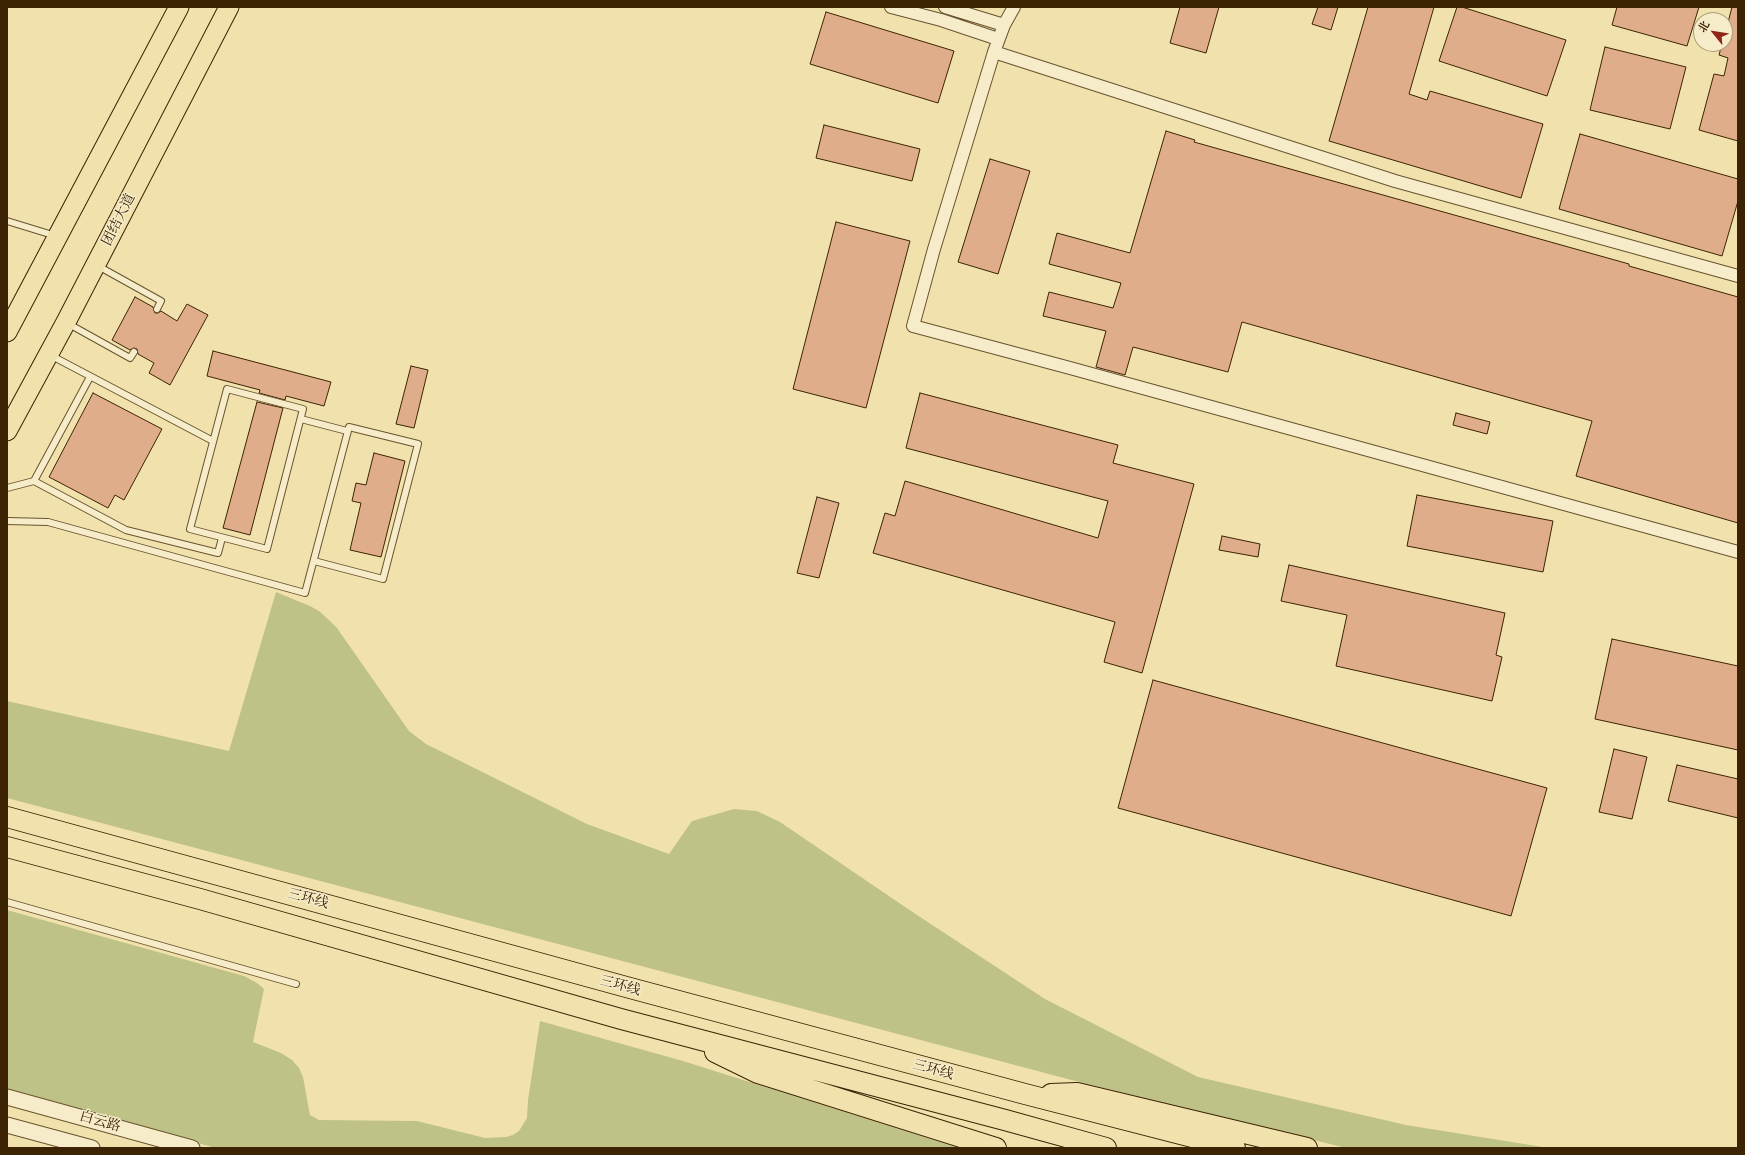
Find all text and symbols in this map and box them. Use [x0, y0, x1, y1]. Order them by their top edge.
north arrow [1693, 12, 1733, 52]
text: 北 [1694, 18, 1713, 35]
street label: 团结大道 [99, 191, 139, 249]
street label: 三环线 [286, 885, 330, 913]
street label: 三环线 [598, 972, 642, 1000]
street label: 三环线 [911, 1056, 955, 1084]
street label: 白云路 [77, 1108, 123, 1136]

